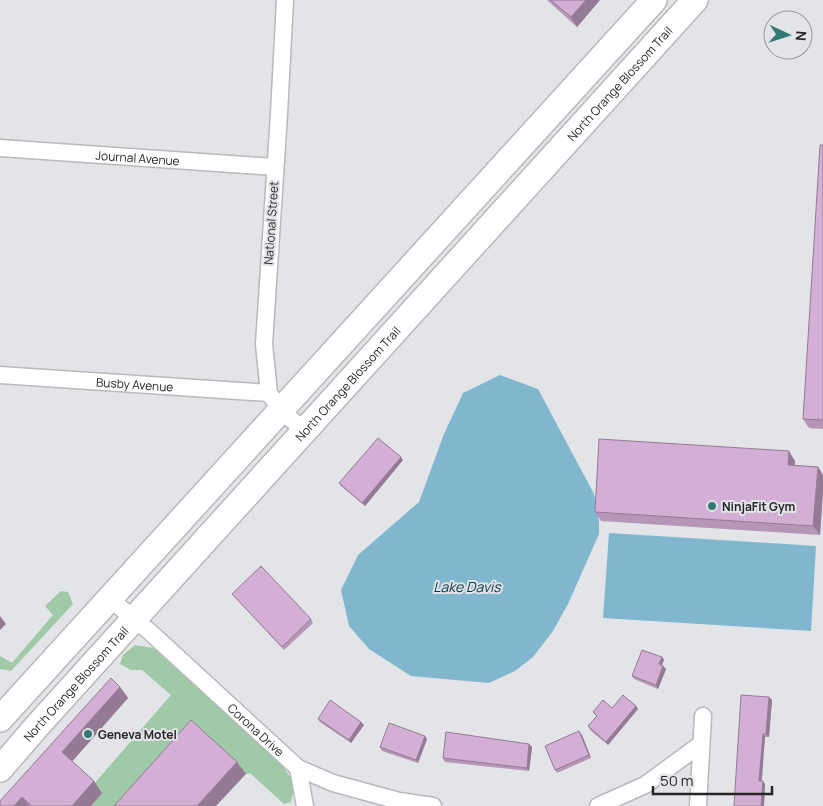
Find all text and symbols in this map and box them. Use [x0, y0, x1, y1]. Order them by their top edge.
north arrow [763, 10, 813, 60]
street label: North Orange Blossom Trail [563, 22, 676, 145]
text: N [792, 30, 811, 42]
street label: Journal Avenue [95, 146, 180, 169]
street label: National Street [260, 180, 282, 265]
street label: North Orange Blossom Trail [291, 322, 404, 445]
street label: Busby Avenue [95, 373, 174, 395]
place label: NinjaFit Gym [722, 498, 796, 515]
marker: NinjaFit Gym [706, 500, 718, 512]
water label: Lake Davis [433, 577, 502, 596]
street label: North Orange Blossom Trail [19, 622, 132, 745]
street label: Corona Drive [224, 699, 288, 760]
place label: Geneva Motel [98, 726, 177, 743]
marker: Geneva Motel [82, 728, 94, 740]
scale bar [653, 764, 772, 796]
text: 50 m [660, 770, 694, 791]

